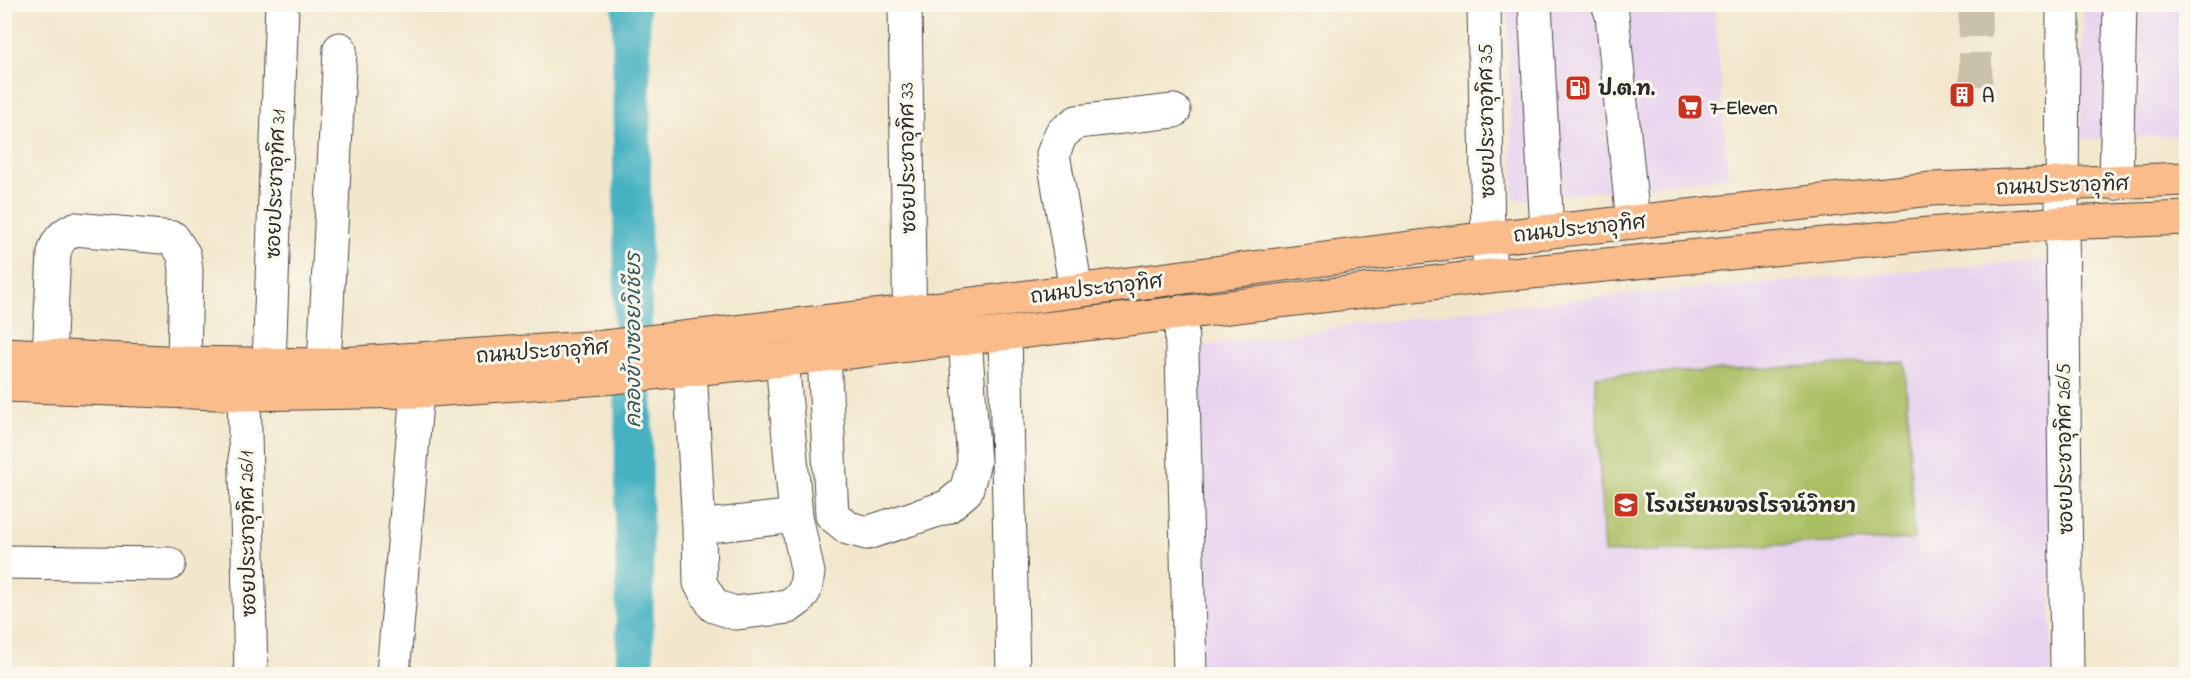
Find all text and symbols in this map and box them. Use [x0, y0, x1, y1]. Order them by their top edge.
street label: ซอยประชาอุทิศ 35 [1473, 43, 1504, 199]
fuel station icon: ป.ต.ท. [1563, 73, 1593, 103]
place label: ป.ต.ท. [1598, 76, 1655, 105]
building icon: A [1947, 80, 1977, 110]
street label: ซอยประชาอุทิศ 33 [894, 82, 925, 234]
place label: A [1982, 83, 1994, 112]
supermarket icon: 7-Eleven [1675, 92, 1705, 122]
place label: 7-Eleven [1710, 95, 1777, 124]
street label: ซอยประชาอุทิศ 31 [260, 109, 295, 259]
street label: ถนนประชาอุทิศ [1996, 171, 2130, 204]
street label: ถนนประชาอุทิศ [1512, 209, 1648, 252]
water label: คลองข้างซอยวิเชียร [620, 250, 650, 428]
street label: ถนนประชาอุทิศ [1029, 268, 1165, 313]
street label: ถนนประชาอุทิศ [475, 334, 610, 373]
street label: ซอยประชาอุทิศ 26/5 [2051, 363, 2082, 535]
street label: ซอยประชาอุทิศ 26/1 [234, 451, 265, 617]
school or university icon: โรงเรียนขจรโรจน์วิทยา [1611, 490, 1641, 520]
place label: โรงเรียนขจรโรจน์วิทยา [1645, 492, 1856, 522]

